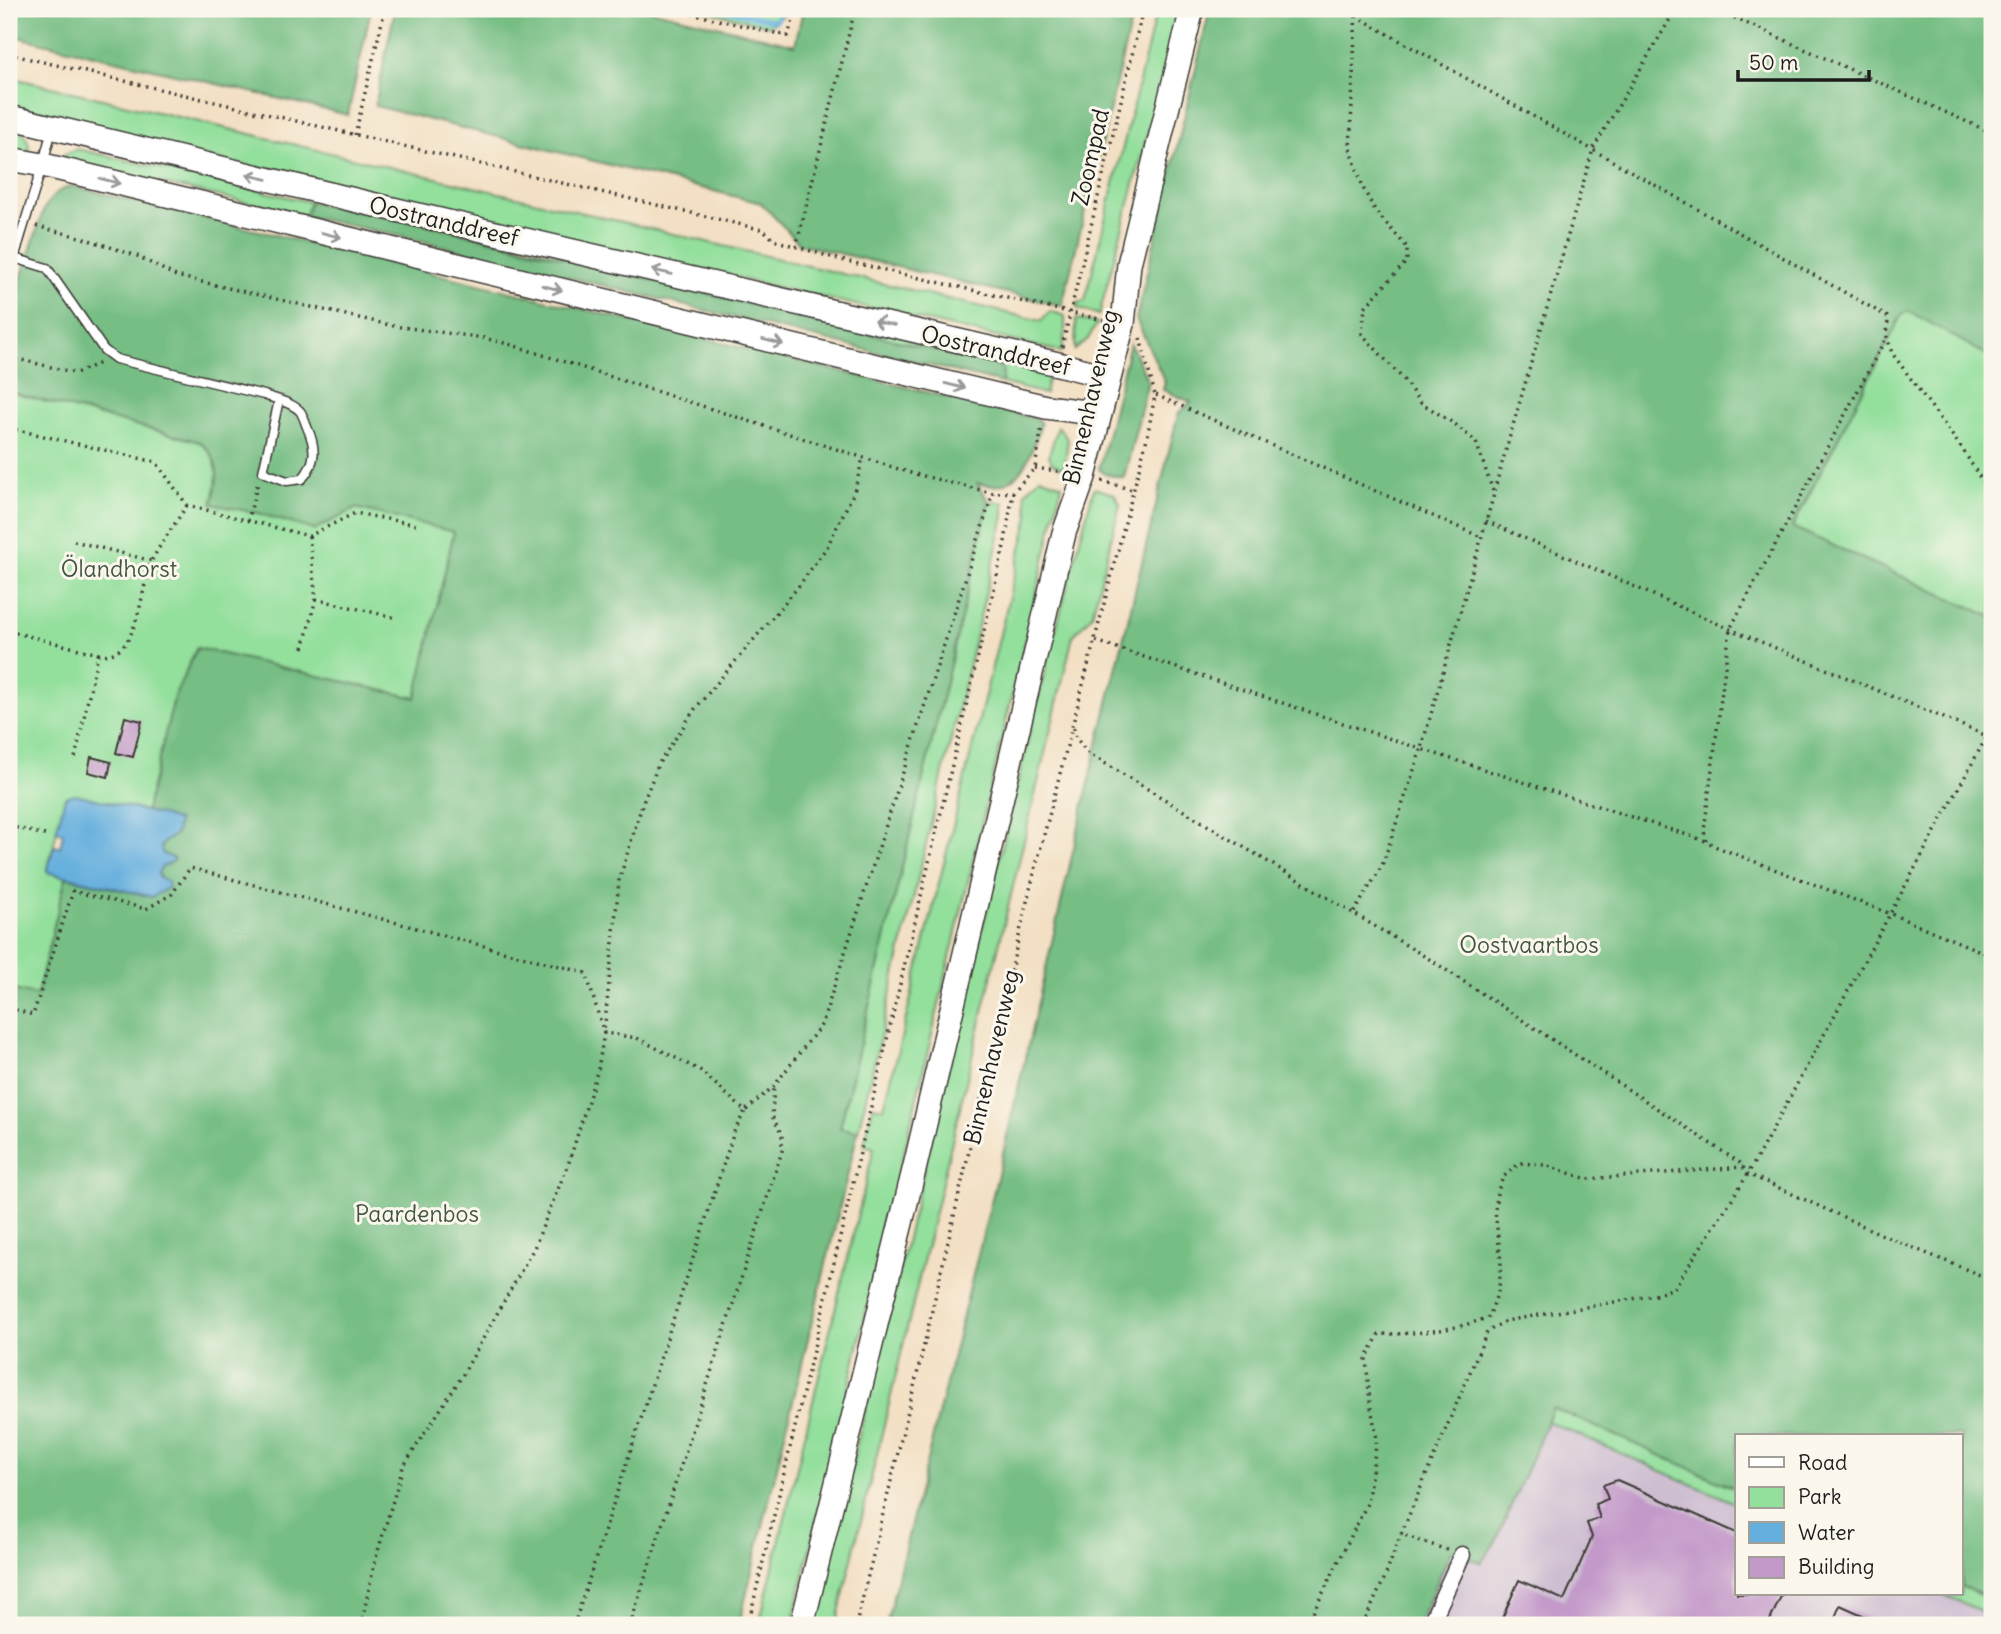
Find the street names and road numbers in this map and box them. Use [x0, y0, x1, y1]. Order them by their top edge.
street label: Zoompad [1065, 106, 1115, 208]
street label: Oostranddreef [366, 190, 522, 252]
street label: Binnenhavenweg [1056, 307, 1124, 487]
street label: Oostranddreef [918, 319, 1074, 381]
street label: Binnenhavenweg [957, 967, 1025, 1147]

